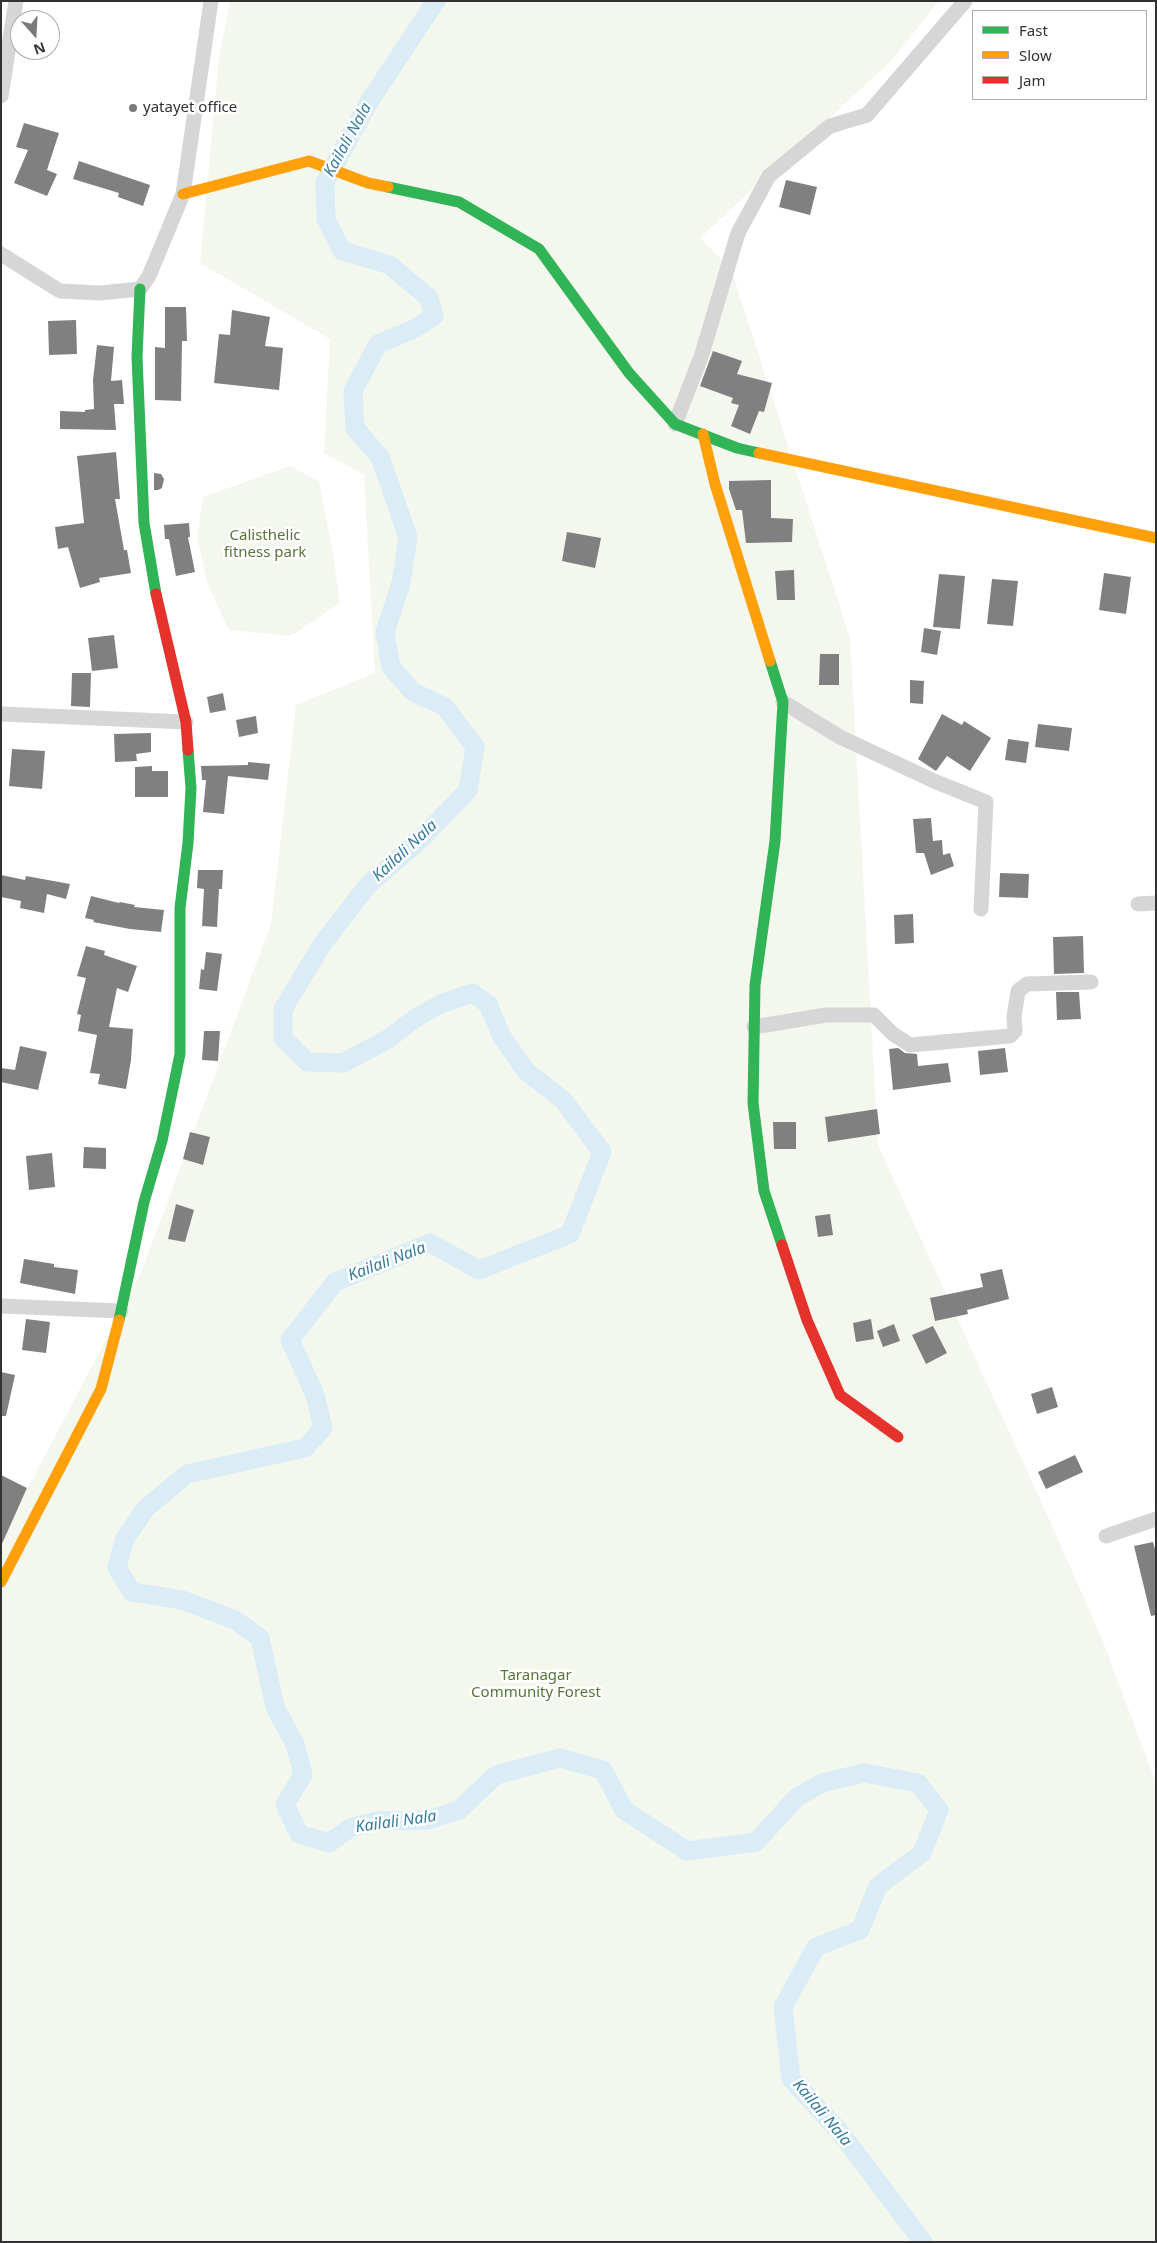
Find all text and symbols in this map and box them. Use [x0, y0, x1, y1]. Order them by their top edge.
north arrow [10, 10, 60, 60]
legend [972, 10, 1147, 100]
text: Fast [1019, 20, 1048, 40]
text: N [31, 38, 48, 60]
text: Slow [1019, 45, 1052, 65]
text: Jam [1019, 70, 1046, 90]
place label: yatayet office [143, 99, 237, 117]
water label: Kailali Nala [320, 100, 376, 180]
marker: yatayet office [127, 102, 139, 114]
park label: Calisthelic fitness park [224, 527, 306, 562]
water label: Kailali Nala [369, 816, 441, 886]
water label: Kailali Nala [346, 1238, 428, 1286]
park label: Taranagar Community Forest [471, 1667, 601, 1702]
water label: Kailali Nala [354, 1807, 438, 1837]
water label: Kailali Nala [788, 2076, 856, 2150]

